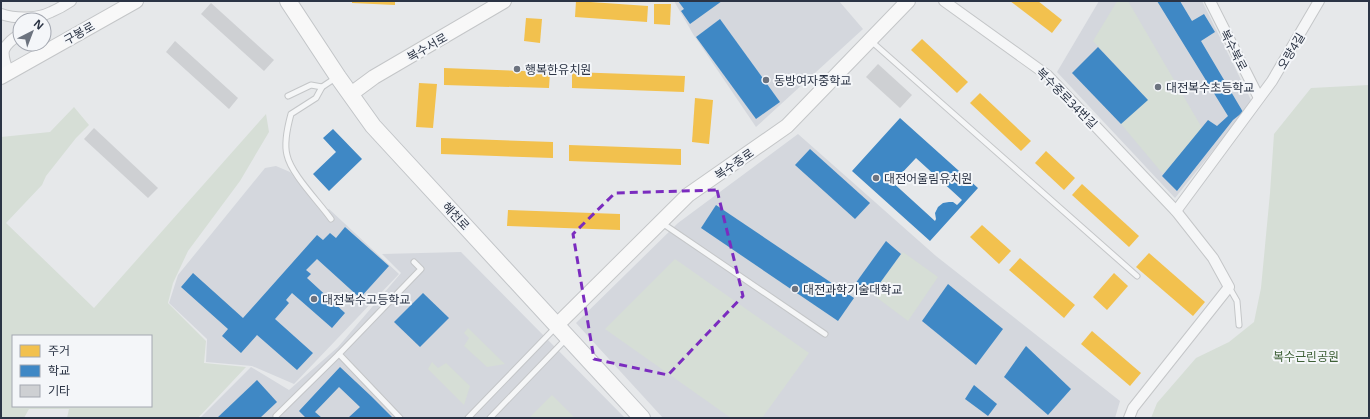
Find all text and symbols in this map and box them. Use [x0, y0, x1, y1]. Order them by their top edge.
north arrow [12, 12, 52, 52]
text: N [31, 16, 47, 33]
street label: 구봉로 [60, 18, 98, 48]
street label: 복수북로 [1216, 26, 1252, 74]
street label: 복수서로 [404, 29, 450, 65]
street label: 오량4길 [1273, 29, 1309, 73]
place label: 행복한유치원 [525, 61, 591, 78]
marker: 행복한유치원 [512, 64, 522, 74]
street label: 복수중로34번길 [1033, 64, 1101, 132]
place label: 동방여자중학교 [774, 72, 851, 89]
marker: 동방여자중학교 [761, 75, 771, 85]
place label: 대전복수초등학교 [1166, 79, 1254, 96]
marker: 대전복수초등학교 [1153, 82, 1163, 92]
street label: 복수중로 [711, 144, 757, 184]
place label: 대전어울림유치원 [884, 170, 972, 187]
marker: 대전어울림유치원 [871, 173, 881, 183]
street label: 혜천로 [438, 198, 474, 234]
place label: 대전과학기술대학교 [803, 281, 902, 298]
marker: 대전과학기술대학교 [790, 284, 800, 294]
place label: 대전복수고등학교 [322, 291, 410, 308]
marker: 대전복수고등학교 [309, 294, 319, 304]
legend [12, 335, 152, 407]
text: 주거 [48, 342, 70, 359]
park label: 복수근린공원 [1273, 348, 1339, 365]
text: 학교 [48, 362, 70, 379]
text: 기타 [48, 382, 70, 399]

